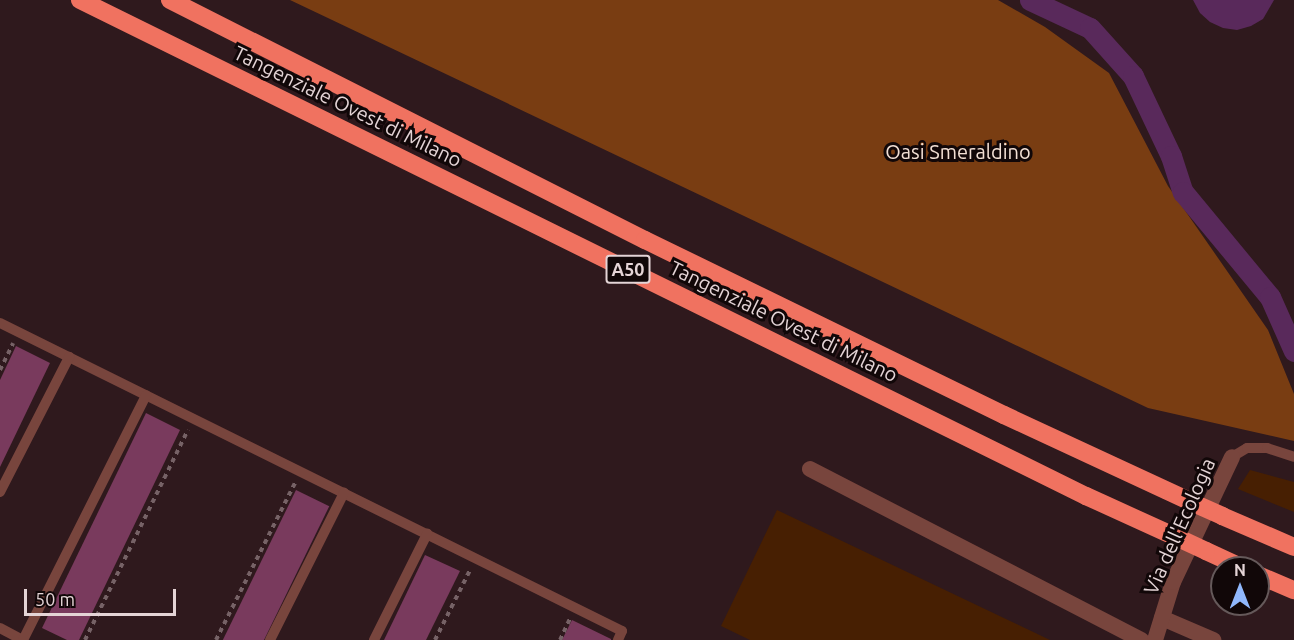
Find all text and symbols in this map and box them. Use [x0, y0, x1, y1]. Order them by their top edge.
street label: Tangenziale Ovest di Milano [230, 40, 466, 172]
park label: Oasi Smeraldino [885, 139, 1031, 163]
road number: A50 [606, 254, 650, 284]
street label: Tangenziale Ovest di Milano [666, 255, 902, 387]
street label: Via dell'Ecologia [1138, 454, 1220, 598]
north arrow [1210, 556, 1270, 616]
text: N [1234, 561, 1246, 579]
scale bar [27, 577, 178, 615]
text: 50 m [35, 589, 75, 609]

